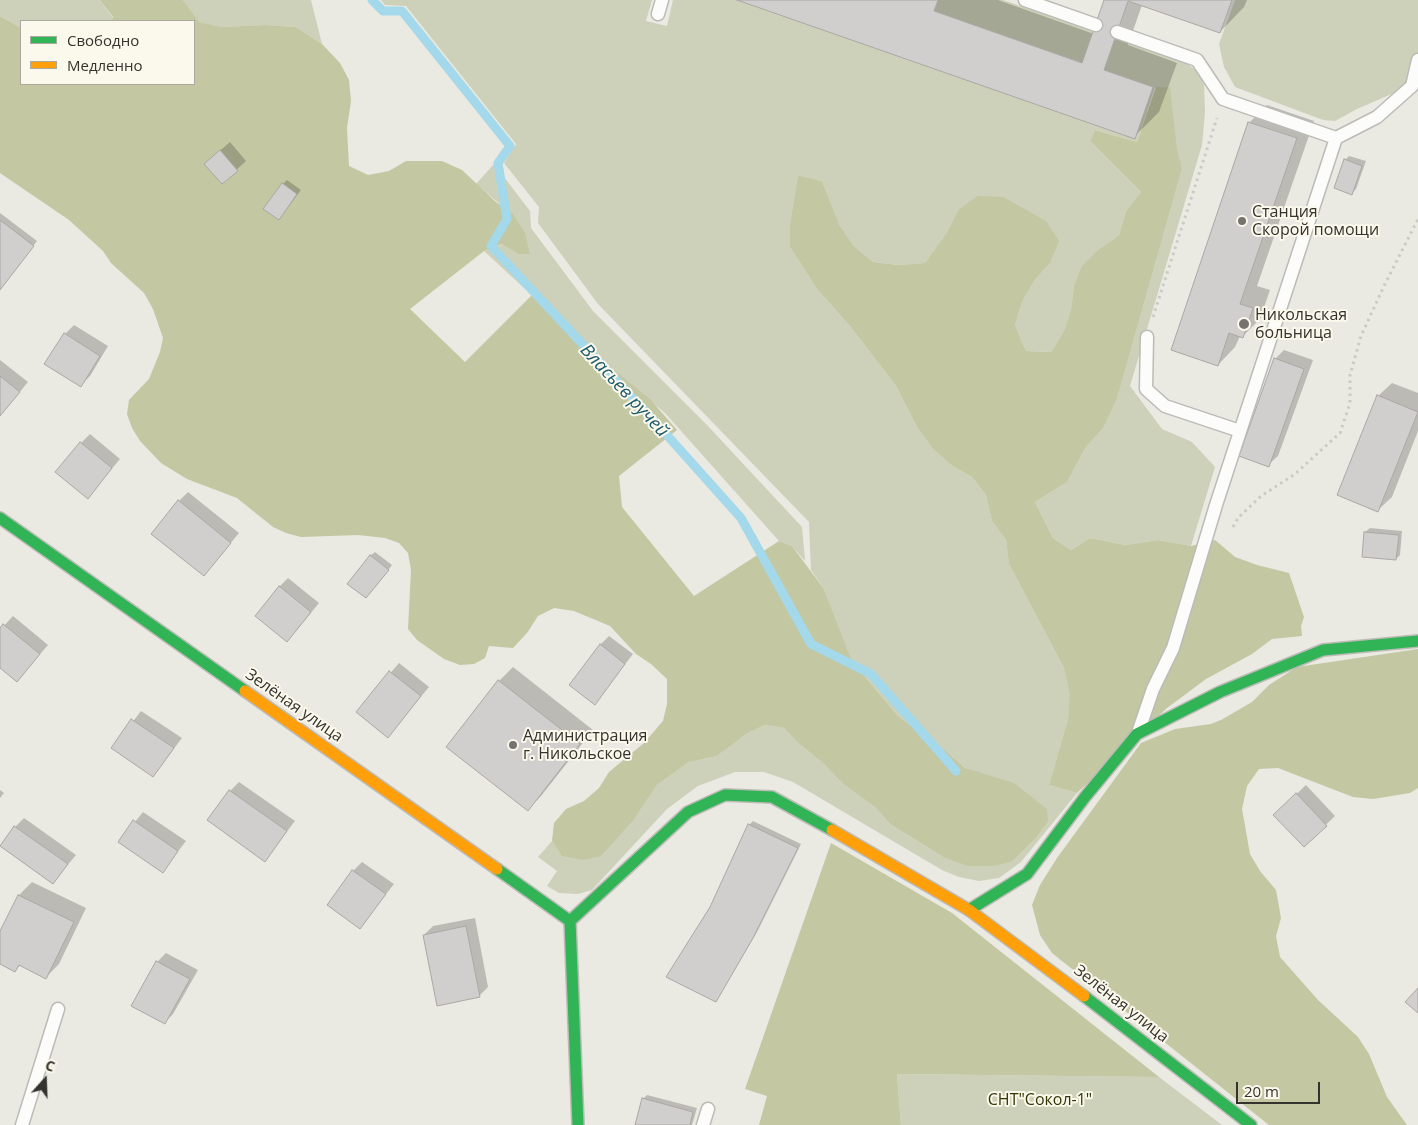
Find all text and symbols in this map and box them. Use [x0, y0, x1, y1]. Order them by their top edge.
legend [20, 20, 195, 85]
text: Свободно [67, 30, 139, 50]
text: Медленно [67, 55, 143, 75]
place label: Станция Скорой помощи [1252, 202, 1379, 240]
marker: Станция Скорой помощи [1236, 215, 1248, 227]
place label: Никольская больница [1255, 305, 1347, 343]
marker: Никольская больница [1237, 317, 1251, 331]
water label: Власьев ручей [575, 340, 673, 442]
street label: Зелёная улица [242, 665, 346, 747]
place label: Администрация г. Никольское [523, 726, 647, 764]
marker: Администрация г. Никольское [507, 739, 519, 751]
street label: Зелёная улица [1070, 961, 1172, 1047]
north arrow [20, 1055, 70, 1105]
text: С [43, 1055, 58, 1076]
scale bar [1238, 1072, 1322, 1104]
text: 20 m [1244, 1081, 1279, 1101]
park label: СНТ"Сокол-1" [988, 1090, 1092, 1110]

